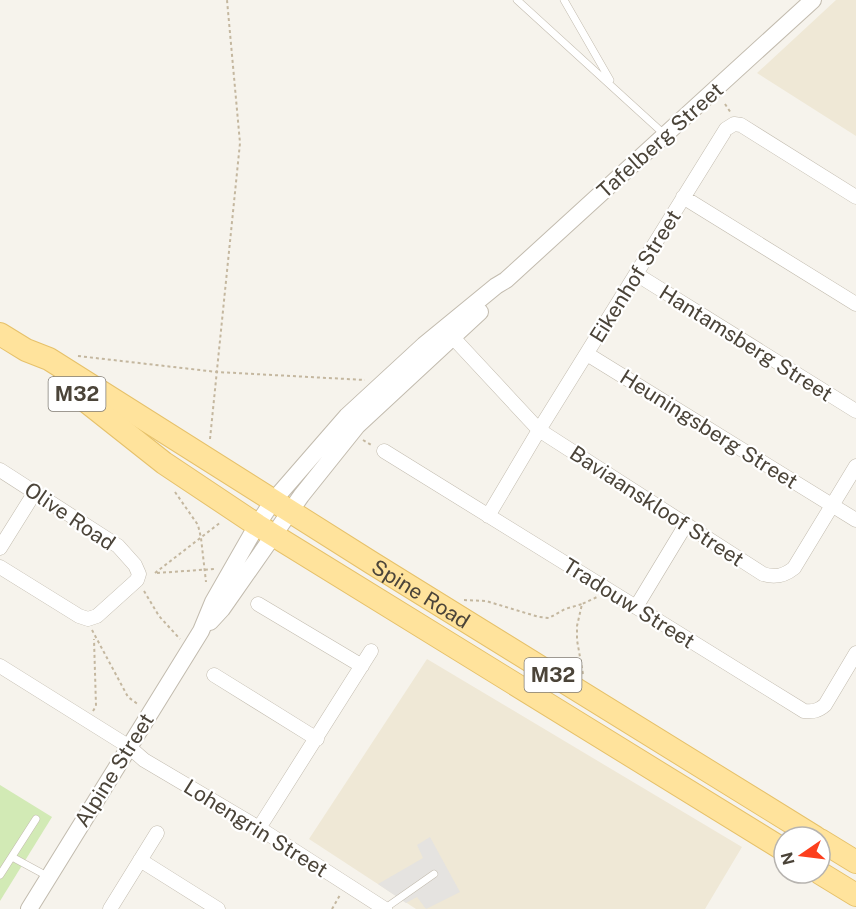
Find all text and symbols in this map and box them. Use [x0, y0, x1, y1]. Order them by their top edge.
street label: Tafelberg Street [592, 77, 728, 203]
street label: Eikenhof Street [584, 205, 686, 347]
street label: Hantamsberg Street [655, 280, 837, 406]
street label: Heuningsberg Street [616, 364, 802, 494]
road number: M32 [48, 377, 106, 411]
street label: Baviaanskloof Street [565, 440, 749, 572]
street label: Olive Road [20, 477, 120, 555]
street label: Tradouw Street [559, 553, 699, 653]
street label: Spine Road [367, 554, 475, 633]
road number: M32 [524, 658, 582, 692]
street label: Alpine Street [69, 709, 159, 831]
street label: Lohengrin Street [179, 774, 333, 882]
north arrow [772, 825, 832, 885]
text: N [777, 850, 799, 867]

